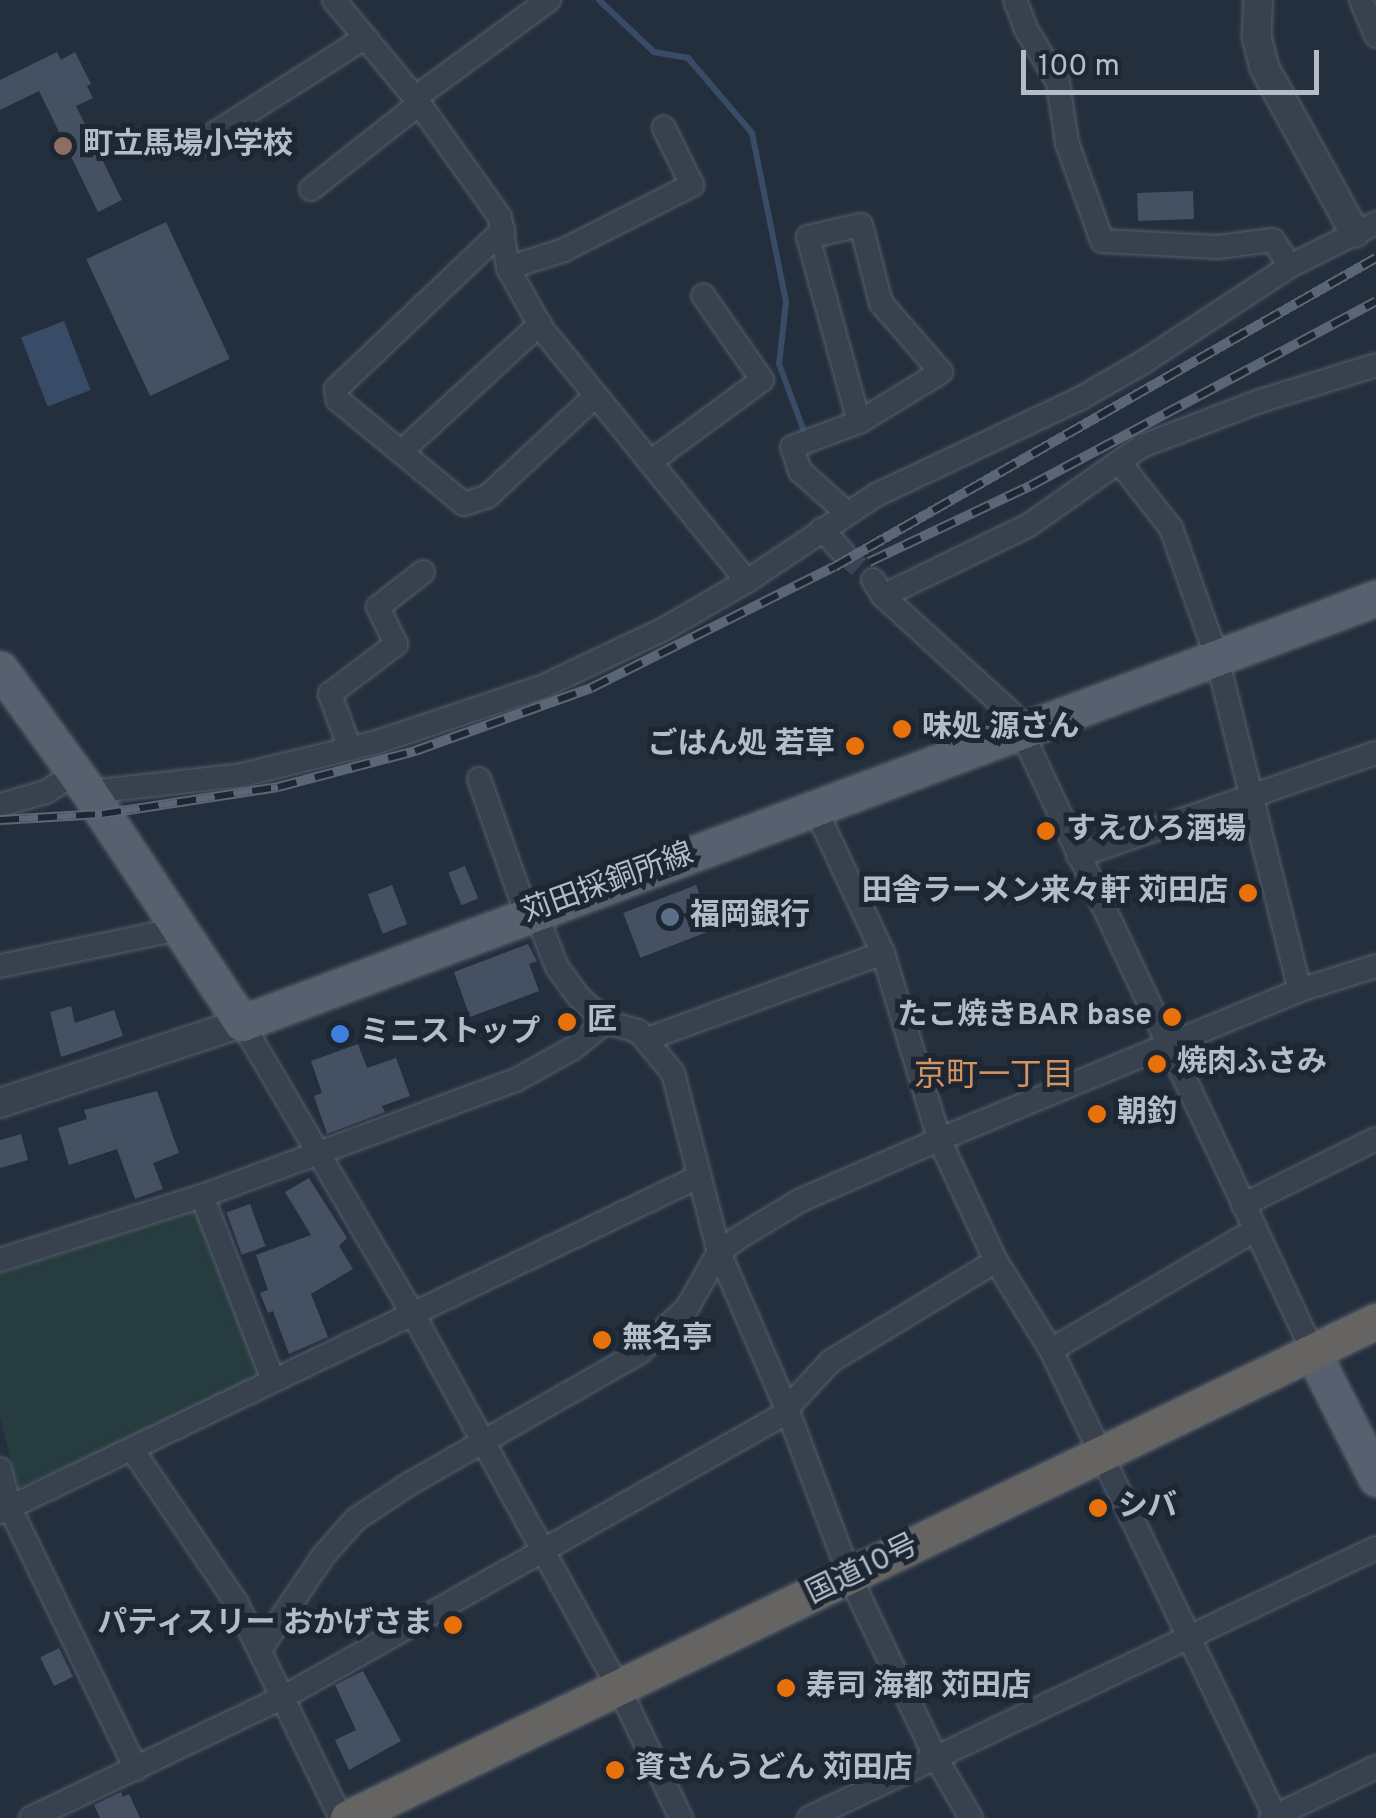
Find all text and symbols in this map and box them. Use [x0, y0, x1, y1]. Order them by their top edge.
scale bar [1026, 30, 1324, 92]
text: 100 m [1038, 49, 1120, 86]
place label: 町立馬場小学校 [83, 128, 293, 164]
marker: 町立馬場小学校 [52, 135, 74, 157]
place label: 味処 源さん [922, 711, 1079, 747]
marker: 味処 源さん [891, 718, 913, 740]
place label: ごはん処 若草 [648, 728, 835, 764]
marker: ごはん処 若草 [844, 735, 866, 757]
place label: すえひろ酒場 [1066, 813, 1246, 849]
marker: すえひろ酒場 [1035, 820, 1057, 842]
street label: 苅田採銅所線 [517, 837, 699, 933]
place label: 田舎ラーメン来々軒 苅田店 [861, 875, 1228, 911]
marker: 田舎ラーメン来々軒 苅田店 [1237, 882, 1259, 904]
place label: 福岡銀行 [690, 899, 810, 935]
marker: 福岡銀行 [659, 906, 681, 928]
place label: たこ焼きBAR base [897, 999, 1152, 1035]
place label: 匠 [587, 1004, 617, 1040]
marker: たこ焼きBAR base [1161, 1006, 1183, 1028]
marker: 匠 [556, 1011, 578, 1033]
place label: ミニストップ [360, 1016, 540, 1052]
marker: ミニストップ [329, 1023, 351, 1045]
place label: 焼肉ふさみ [1177, 1046, 1327, 1082]
marker: 焼肉ふさみ [1146, 1053, 1168, 1075]
district label: 京町一丁目 [914, 1058, 1074, 1096]
place label: 朝釣 [1117, 1096, 1177, 1132]
marker: 朝釣 [1086, 1103, 1108, 1125]
place label: 無名亭 [622, 1322, 712, 1358]
marker: 無名亭 [591, 1329, 613, 1351]
place label: シバ [1118, 1490, 1178, 1526]
marker: シバ [1087, 1497, 1109, 1519]
street label: 国道10号 [801, 1528, 925, 1614]
place label: パティスリー おかげさま [96, 1607, 433, 1643]
marker: パティスリー おかげさま [442, 1614, 464, 1636]
place label: 寿司 海都 苅田店 [806, 1670, 1031, 1706]
marker: 寿司 海都 苅田店 [775, 1677, 797, 1699]
place label: 資さんうどん 苅田店 [635, 1752, 912, 1788]
marker: 資さんうどん 苅田店 [604, 1759, 626, 1781]

